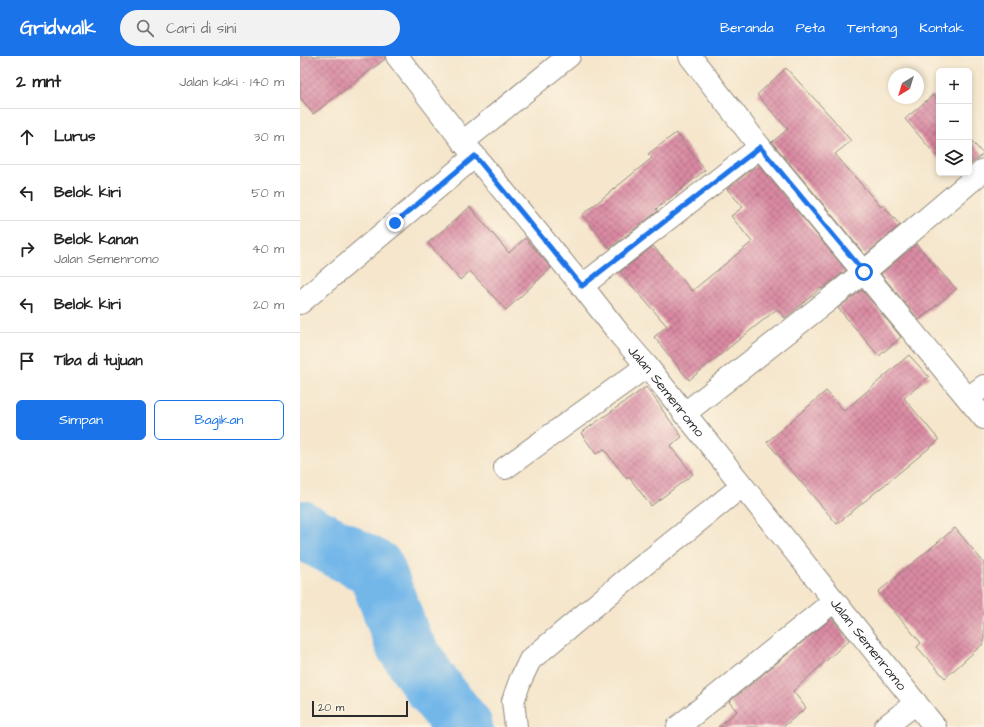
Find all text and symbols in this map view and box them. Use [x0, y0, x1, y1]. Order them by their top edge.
search box [120, 10, 400, 46]
text: Gridwalk [20, 15, 96, 42]
icon: search [134, 17, 156, 39]
text: Cari di sini [166, 18, 236, 39]
text: Beranda [720, 18, 774, 38]
text: Peta [796, 18, 825, 38]
text: Tentang [847, 18, 897, 38]
text: Kontak [919, 18, 964, 38]
north arrow [888, 68, 924, 104]
map controls [936, 68, 972, 176]
button: + [936, 68, 972, 104]
text: 2 mnt [16, 70, 61, 94]
text: Jalan kaki · 140 m [179, 73, 284, 91]
button: − [936, 104, 972, 140]
icon: ahead [16, 126, 38, 148]
text: Lurus [54, 126, 95, 147]
text: 30 m [254, 128, 284, 146]
button: layers [936, 140, 972, 176]
icon: left [16, 182, 38, 204]
text: Belok kiri [54, 182, 121, 203]
text: 50 m [251, 184, 284, 202]
route end [386, 214, 404, 232]
text: Belok kanan [54, 229, 138, 250]
icon: right [16, 238, 38, 260]
text: 40 m [252, 240, 284, 258]
text: Jalan Semenromo [54, 250, 159, 268]
route start [855, 263, 873, 281]
icon: left [16, 294, 38, 316]
text: Belok kiri [54, 294, 121, 315]
text: 20 m [253, 296, 284, 314]
street label: Jalan Semenromo [622, 341, 709, 442]
icon: arrive [16, 350, 38, 372]
text: Tiba di tujuan [54, 350, 143, 371]
button: Simpan [16, 400, 146, 440]
button: Bagikan [154, 400, 284, 440]
street label: Jalan Semenromo [825, 594, 911, 695]
scale bar [312, 699, 408, 718]
text: 20 m [318, 700, 344, 715]

